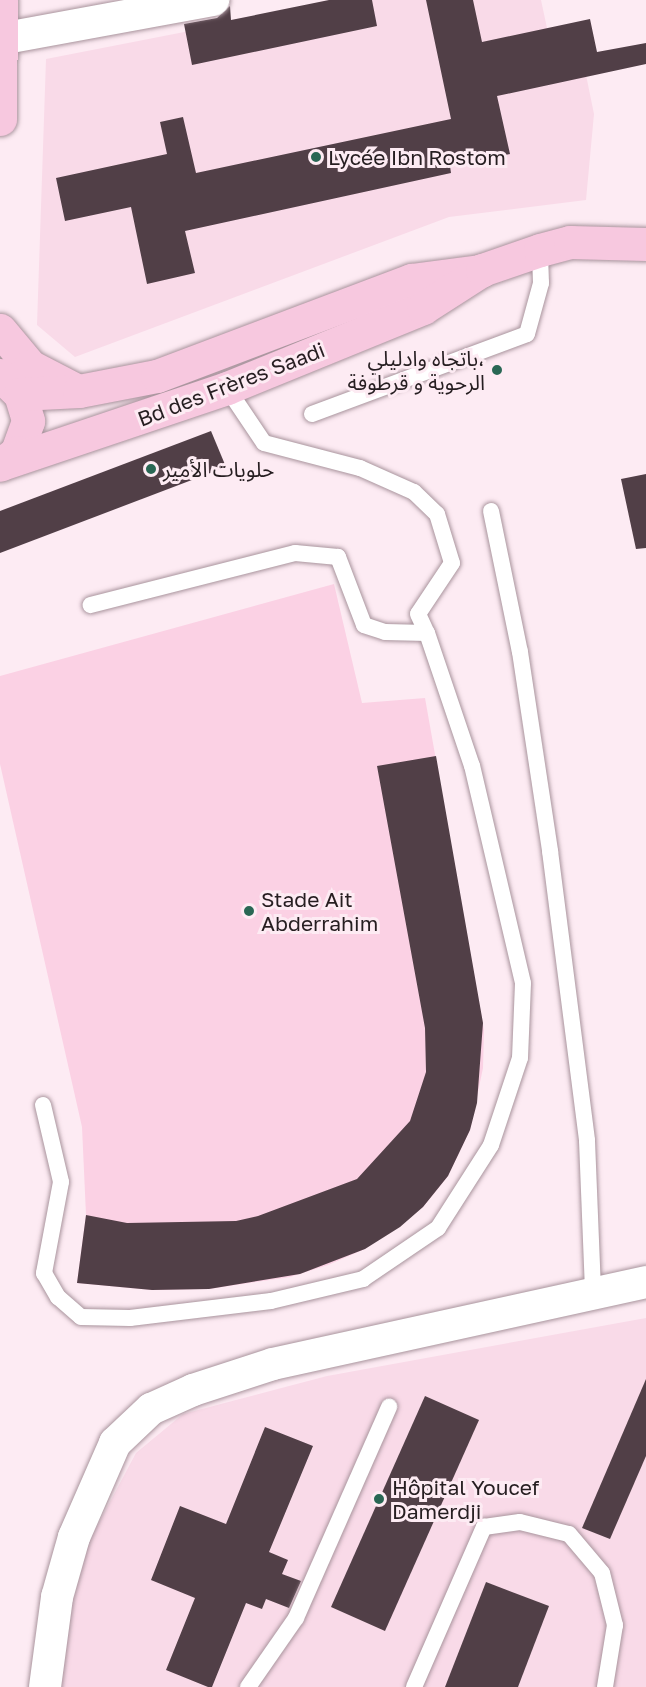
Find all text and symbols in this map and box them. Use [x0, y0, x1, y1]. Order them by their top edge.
place label: Lycée Ibn Rostom [328, 144, 506, 170]
marker: Lycée Ibn Rostom [309, 150, 323, 164]
street label: Bd des Frères Saadi [134, 337, 328, 431]
place label: باتجاه وادليلي، الرحوية و قرطوفة [348, 345, 485, 395]
marker: باتجاه وادليلي، الرحوية و قرطوفة [490, 363, 504, 377]
place label: حلويات الأمير [163, 456, 274, 482]
marker: حلويات الأمير [144, 462, 158, 476]
place label: Stade Ait Abderrahim [261, 886, 378, 936]
marker: Stade Ait Abderrahim [242, 904, 256, 918]
place label: Hôpital Youcef Damerdji [392, 1474, 539, 1524]
marker: Hôpital Youcef Damerdji [370, 1490, 388, 1508]

